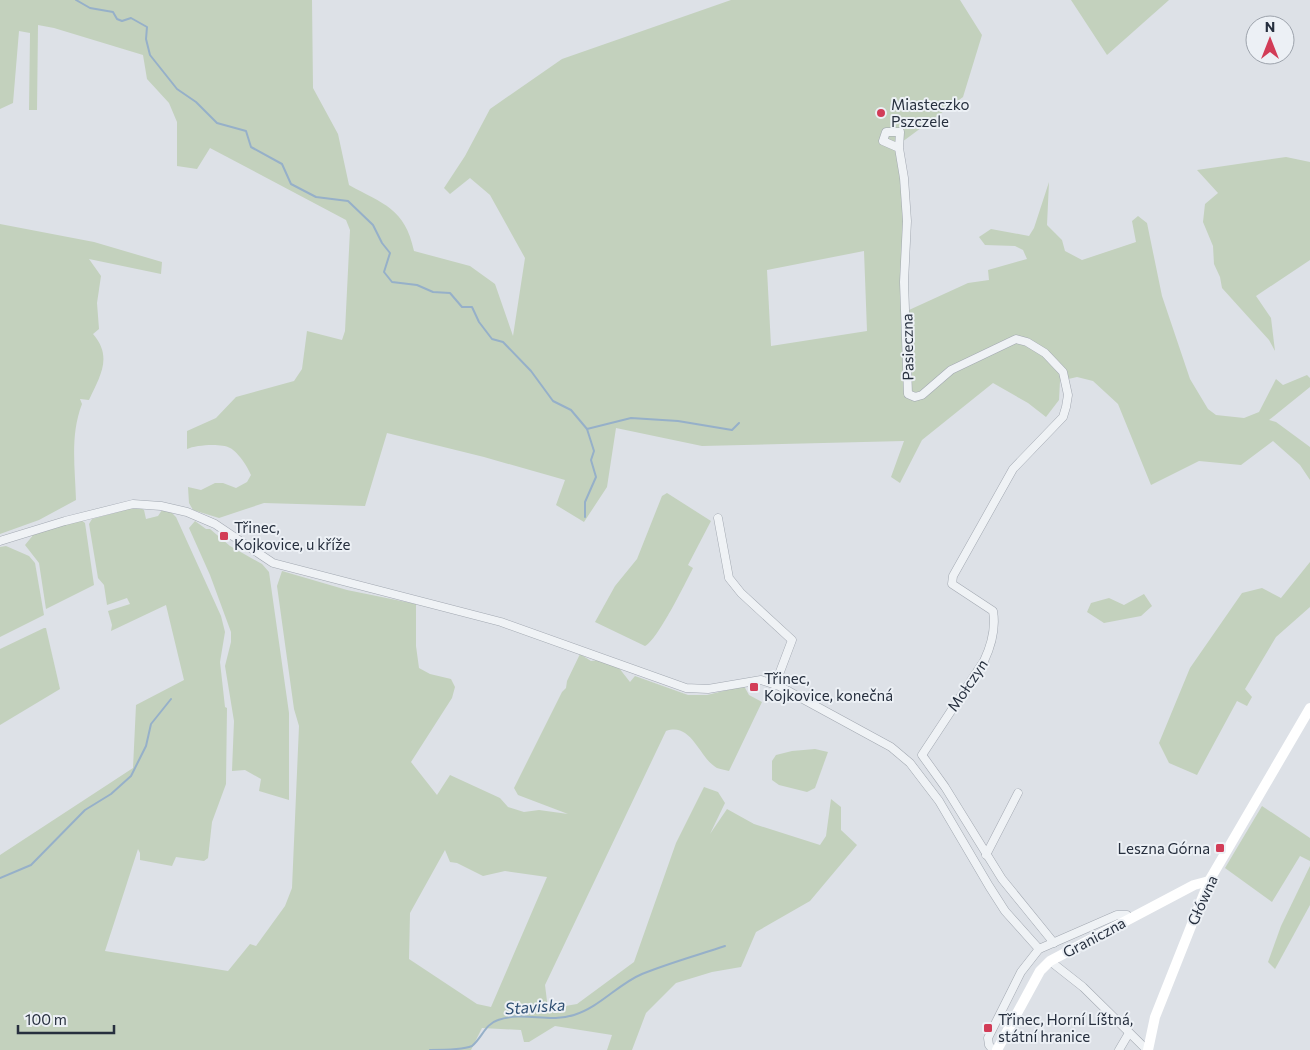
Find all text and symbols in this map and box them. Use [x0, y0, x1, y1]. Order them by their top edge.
north arrow [1245, 15, 1295, 65]
text: N [1265, 18, 1275, 35]
place label: Miasteczko Pszczele [891, 95, 969, 130]
marker: Miasteczko Pszczele [875, 107, 887, 119]
street label: Pasieczna [897, 313, 917, 381]
place label: Třinec, Kojkovice, u kříže [234, 518, 351, 553]
marker: Třinec, Kojkovice, u kříže [218, 530, 230, 542]
street label: Mołczyn [943, 655, 991, 715]
place label: Třinec, Kojkovice, konečná [764, 669, 893, 704]
marker: Třinec, Kojkovice, konečná [748, 681, 760, 693]
place label: Leszna Górna [1118, 839, 1210, 857]
marker: Leszna Górna [1214, 842, 1226, 854]
street label: Główna [1183, 872, 1221, 928]
street label: Graniczna [1060, 913, 1128, 961]
water label: Staviska [504, 994, 566, 1018]
scale bar [18, 1002, 114, 1034]
text: 100 m [25, 1010, 67, 1028]
place label: Třinec, Horní Líštná, státní hranice [998, 1010, 1133, 1045]
marker: Třinec, Horní Líštná, státní hranice [982, 1022, 994, 1034]

